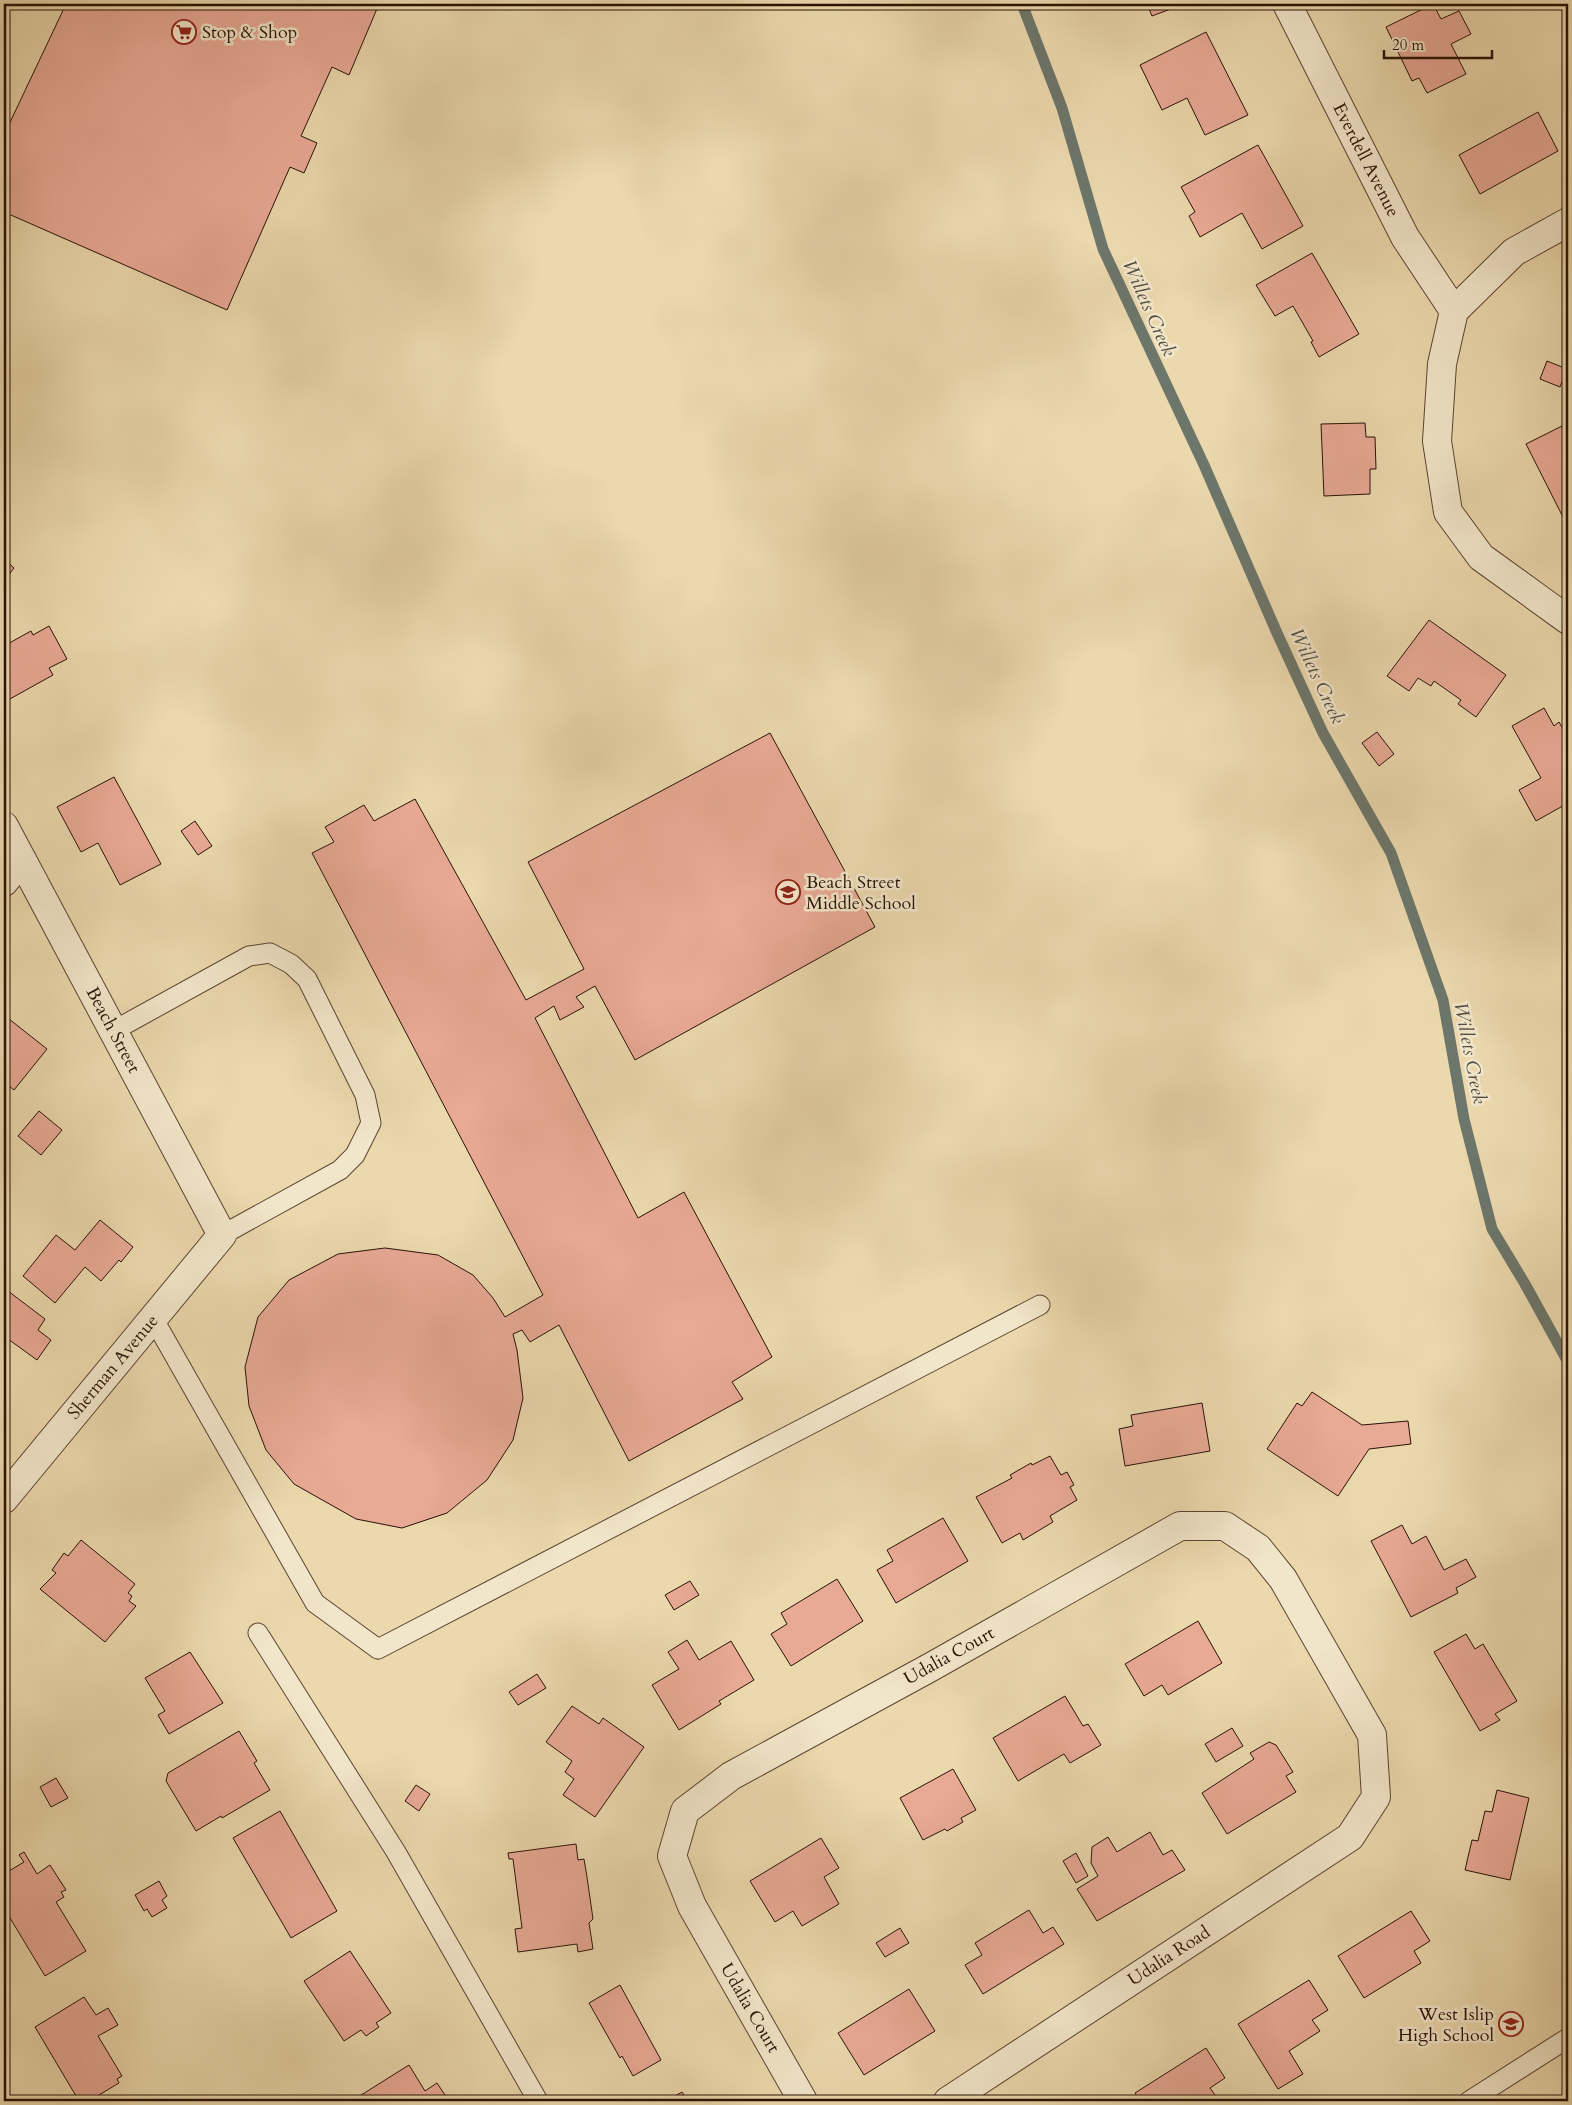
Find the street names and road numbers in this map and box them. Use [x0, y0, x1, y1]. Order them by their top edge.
street label: Everdell Avenue [1326, 99, 1406, 221]
street label: Beach Street [80, 982, 146, 1078]
street label: Sherman Avenue [62, 1309, 164, 1425]
street label: Udalia Court [899, 1621, 999, 1691]
street label: Udalia Road [1123, 1920, 1216, 1992]
street label: Udalia Court [714, 1958, 786, 2058]

